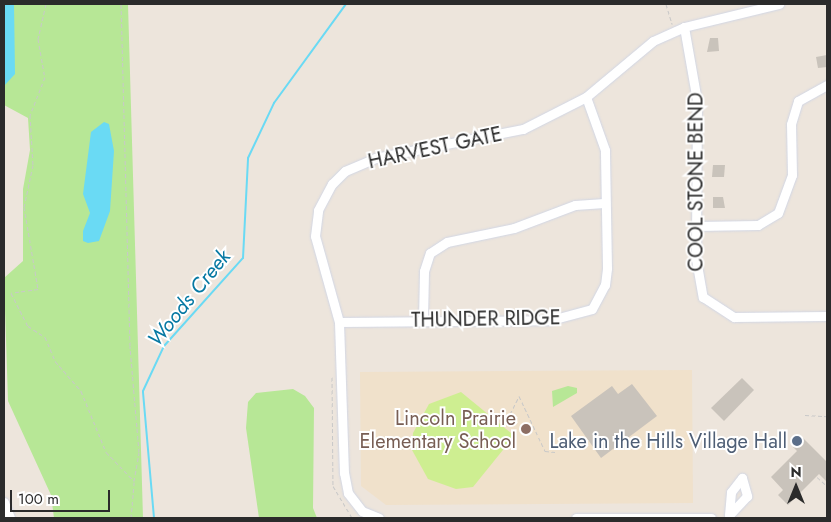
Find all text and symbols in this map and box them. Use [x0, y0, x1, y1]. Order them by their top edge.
street label: COOL STONE BEND [684, 92, 708, 272]
street label: HARVEST GATE [366, 122, 504, 174]
water label: Woods Creek [142, 244, 236, 352]
street label: THUNDER RIDGE [411, 306, 561, 332]
place label: Lincoln Prairie Elementary School [360, 406, 516, 453]
marker: Lincoln Prairie Elementary School [520, 423, 532, 435]
place label: Lake in the Hills Village Hall [549, 429, 787, 453]
marker: Lake in the Hills Village Hall [791, 435, 803, 447]
north arrow [771, 462, 821, 512]
text: N [790, 462, 802, 482]
scale bar [12, 480, 112, 512]
text: 100 m [18, 488, 59, 510]

